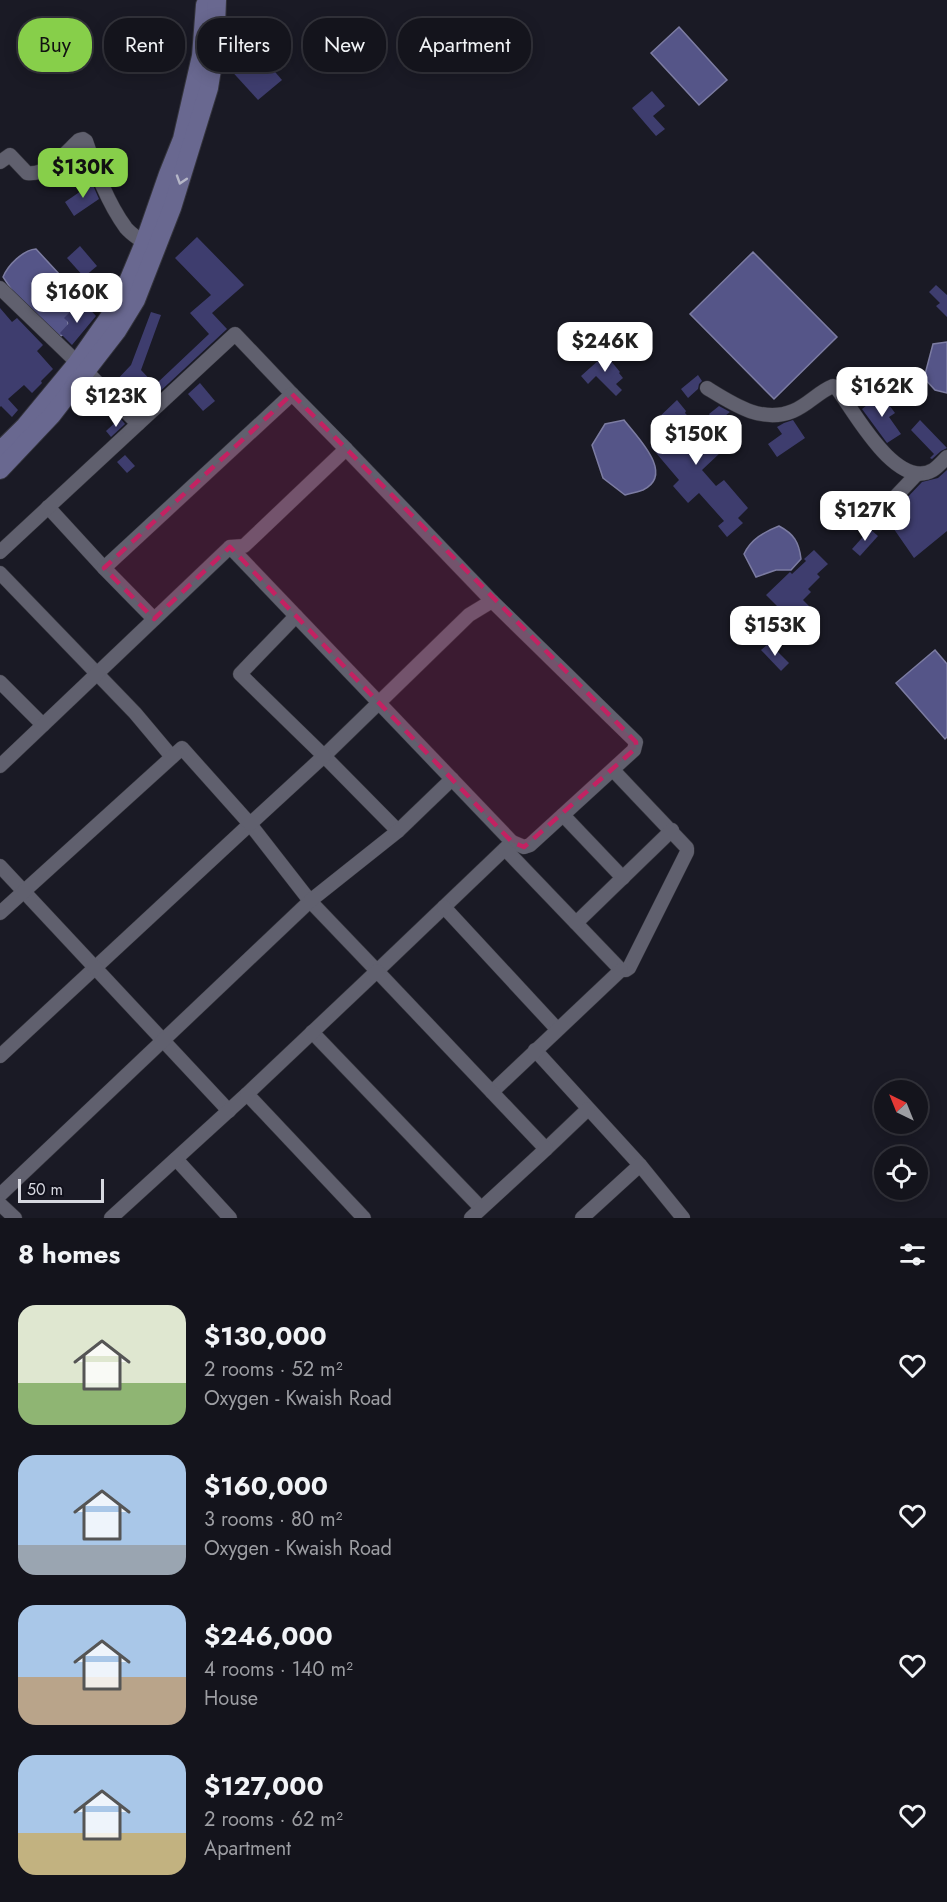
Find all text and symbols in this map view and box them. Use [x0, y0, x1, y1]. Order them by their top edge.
chip: Buy [18, 18, 92, 72]
chip: Rent [104, 18, 185, 72]
chip: Filters [197, 18, 291, 72]
chip: New [303, 18, 386, 72]
chip: Apartment [398, 18, 531, 72]
pin: $130K [41, 148, 125, 199]
text: $130K [52, 153, 114, 182]
one-way arrow [176, 174, 189, 185]
pin: $160K [35, 273, 119, 324]
text: $160K [45, 278, 109, 307]
pin: $246K [563, 322, 647, 373]
text: $246K [572, 327, 638, 356]
pin: $162K [840, 367, 924, 418]
text: $162K [850, 372, 914, 401]
pin: $123K [74, 377, 158, 428]
text: $123K [85, 382, 147, 411]
pin: $150K [654, 415, 738, 466]
text: $150K [665, 420, 727, 449]
pin: $127K [823, 491, 907, 542]
text: $127K [834, 496, 896, 525]
pin: $153K [733, 606, 817, 657]
text: $153K [744, 611, 806, 640]
north arrow [874, 1080, 928, 1134]
map controls [874, 1080, 928, 1200]
button: locate [874, 1146, 928, 1200]
scale bar [18, 1176, 104, 1204]
text: 50 m [27, 1178, 63, 1201]
text: 8 homes [18, 1235, 120, 1273]
icon: filters [896, 1238, 929, 1271]
text: $130,000 [204, 1317, 327, 1355]
icon: home [66, 1329, 138, 1401]
icon: heart [896, 1349, 929, 1382]
text: 2 rooms · 52 m² [204, 1355, 343, 1384]
text: Oxygen - Kwaish Road [204, 1384, 392, 1413]
text: $160,000 [204, 1467, 328, 1505]
icon: home [66, 1479, 138, 1551]
icon: heart [896, 1499, 929, 1532]
text: 3 rooms · 80 m² [204, 1505, 342, 1534]
text: Oxygen - Kwaish Road [204, 1534, 392, 1563]
text: $246,000 [204, 1617, 333, 1655]
icon: home [66, 1629, 138, 1701]
icon: heart [896, 1649, 929, 1682]
text: 4 rooms · 140 m² [204, 1655, 353, 1684]
text: House [204, 1684, 258, 1713]
text: $127,000 [204, 1767, 324, 1805]
icon: home [66, 1779, 138, 1851]
icon: heart [896, 1799, 929, 1832]
text: 2 rooms · 62 m² [204, 1805, 343, 1834]
text: Apartment [204, 1834, 291, 1863]

